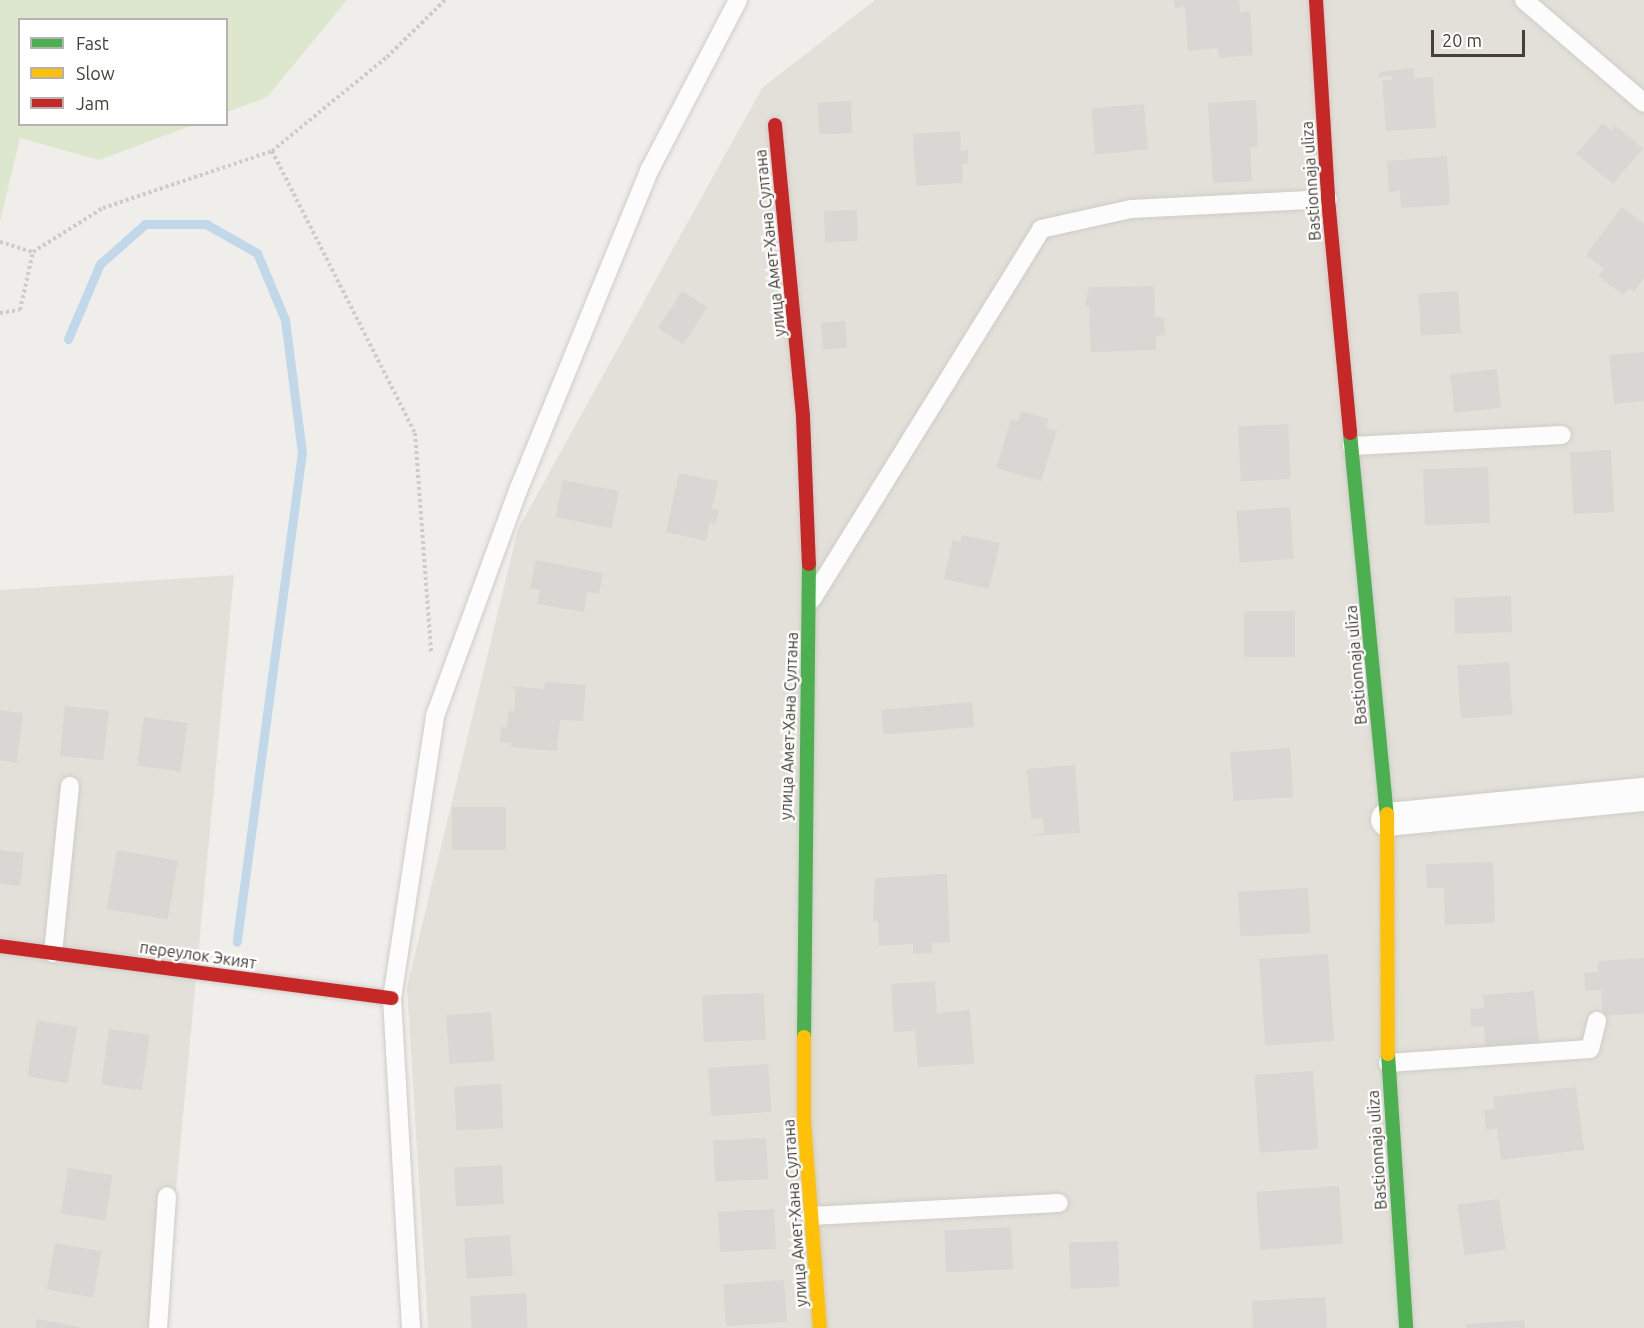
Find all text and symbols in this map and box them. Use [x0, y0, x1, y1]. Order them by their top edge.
legend [18, 18, 228, 126]
scale bar [1434, 18, 1528, 56]
text: 20 m [1442, 30, 1482, 50]
text: Fast [76, 33, 109, 53]
text: Slow [76, 63, 115, 83]
text: Jam [76, 93, 110, 113]
street label: Bastionnaja uliza [1297, 121, 1325, 241]
street label: улица Амет-Хана Султана [751, 148, 789, 338]
street label: Bastionnaja uliza [1341, 604, 1371, 726]
street label: улица Амет-Хана Султана [776, 632, 802, 820]
street label: переулок Экият [138, 937, 258, 973]
street label: Bastionnaja uliza [1363, 1090, 1391, 1210]
street label: улица Амет-Хана Султана [779, 1118, 811, 1308]

